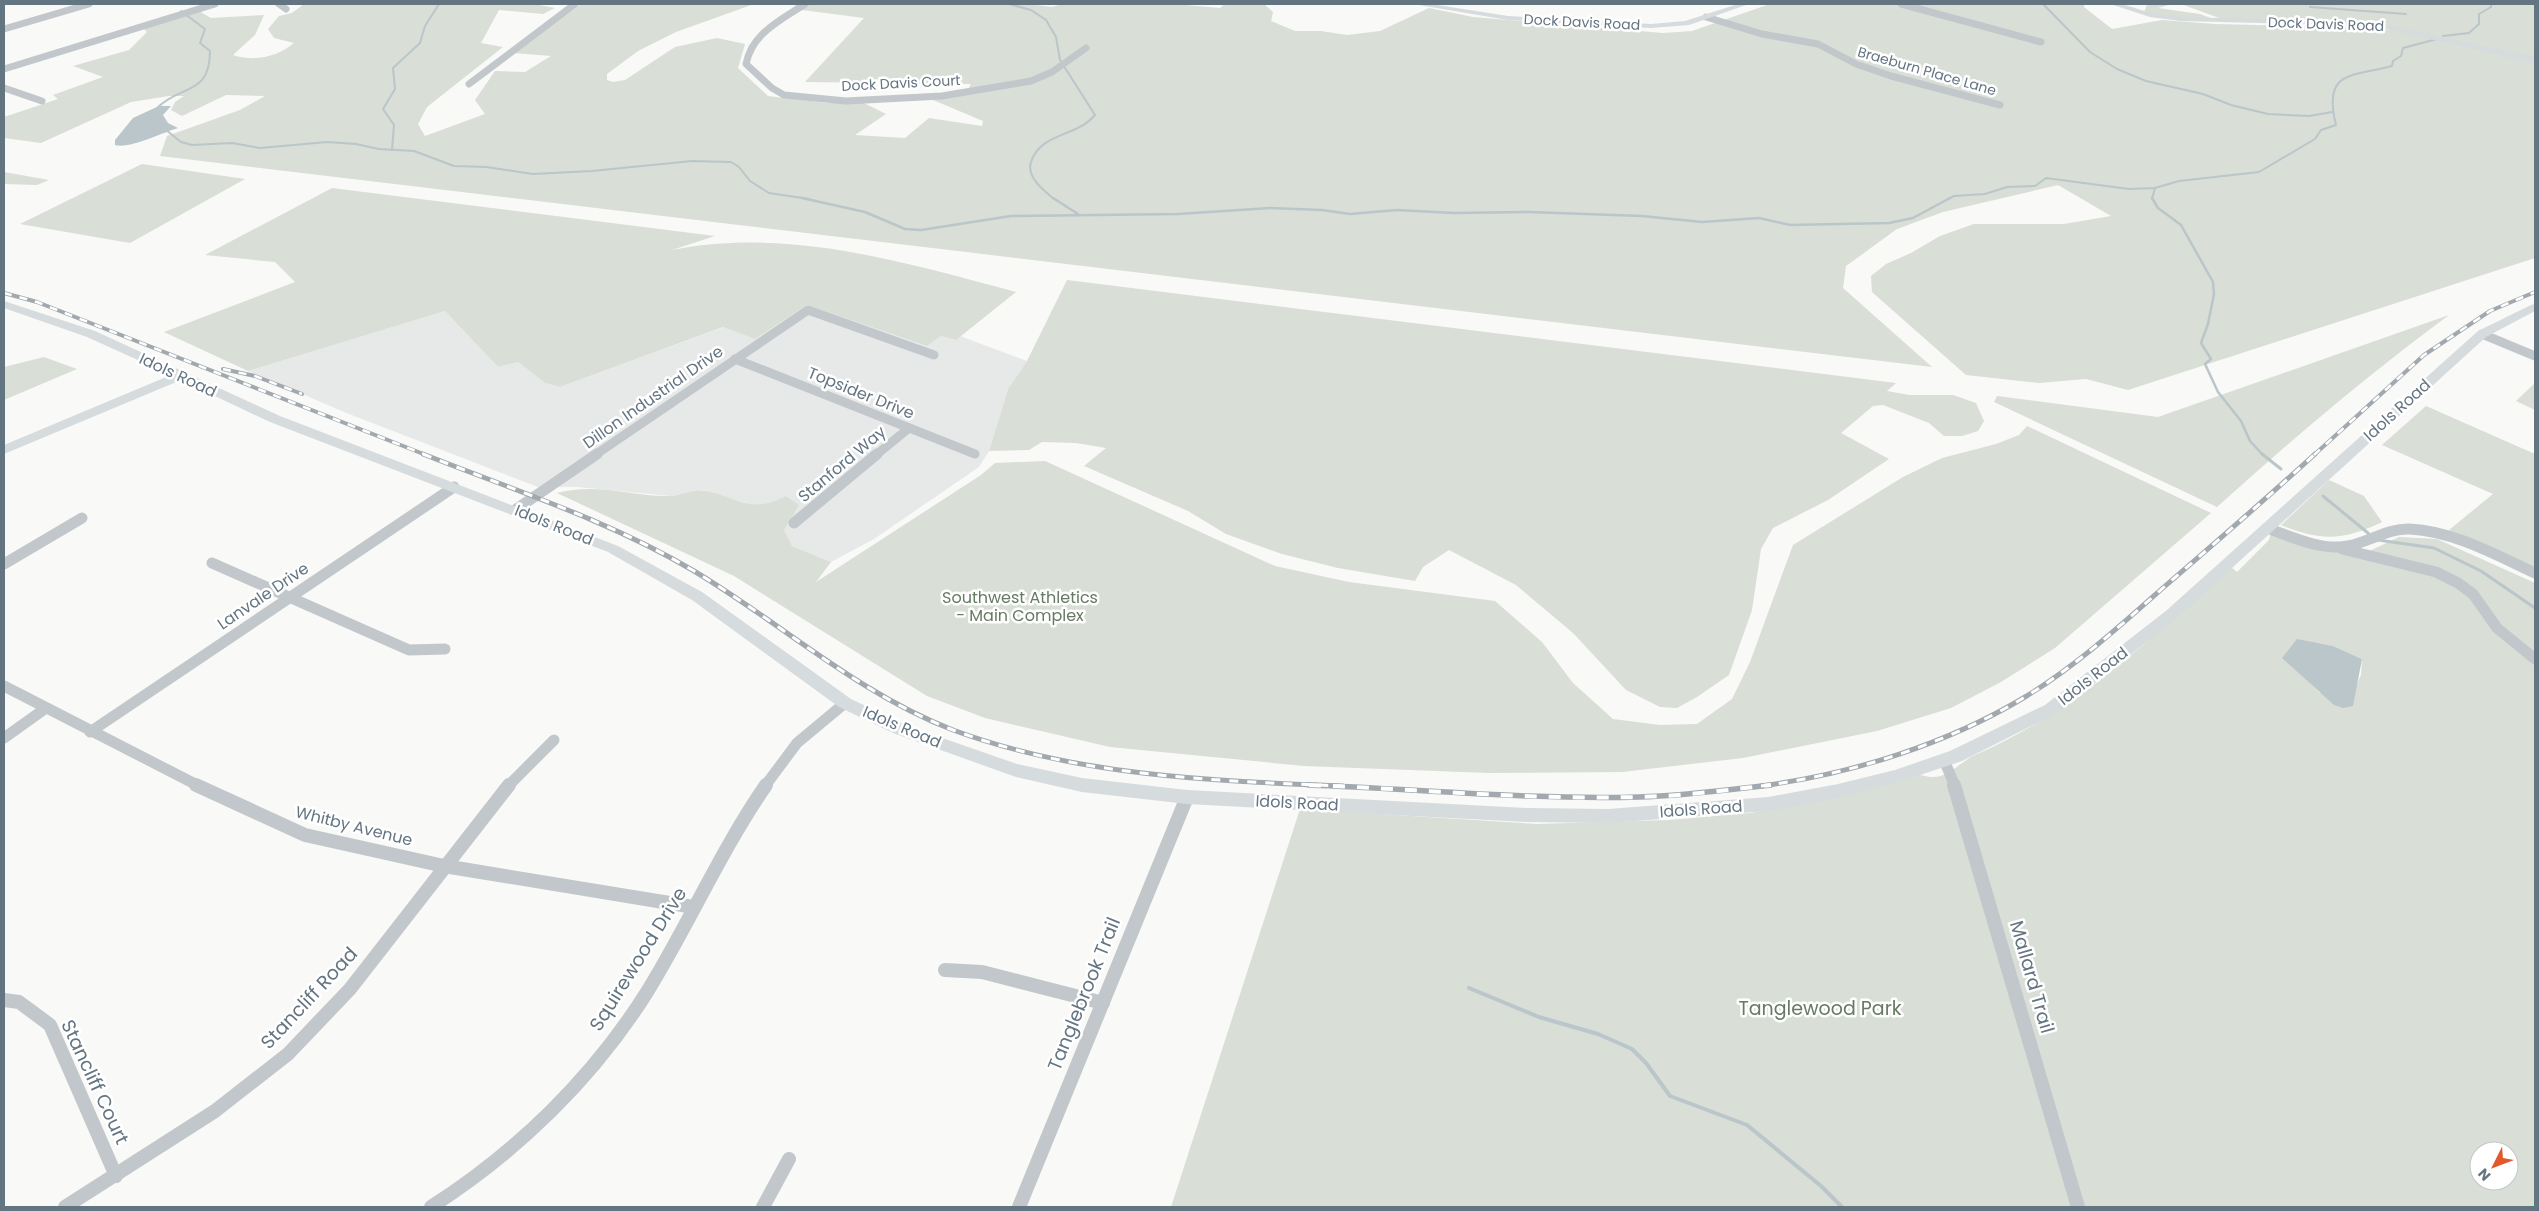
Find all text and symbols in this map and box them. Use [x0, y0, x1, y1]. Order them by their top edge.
street label: Dock Davis Road [1523, 9, 1641, 35]
street label: Dock Davis Road [2267, 12, 2385, 36]
street label: Braeburn Place Lane [1855, 42, 1999, 100]
street label: Dock Davis Court [841, 70, 961, 96]
street label: Dillon Industrial Drive [578, 340, 728, 454]
street label: Idols Road [135, 347, 221, 403]
street label: Topsider Drive [804, 361, 918, 425]
street label: Idols Road [2358, 374, 2436, 446]
street label: Stanford Way [793, 420, 891, 508]
street label: Idols Road [511, 499, 597, 551]
street label: Lanvale Drive [213, 557, 313, 635]
park label: Southwest Athletics - Main Complex [942, 586, 1098, 627]
street label: Idols Road [2053, 641, 2133, 711]
street label: Idols Road [859, 700, 945, 754]
street label: Idols Road [1255, 789, 1339, 817]
street label: Idols Road [1659, 795, 1743, 823]
street label: Whitby Avenue [293, 800, 415, 852]
street label: Squirewood Drive [583, 882, 693, 1036]
street label: Tanglebrook Trail [1041, 913, 1127, 1075]
street label: Mallard Trail [2003, 918, 2061, 1036]
street label: Stancliff Road [254, 941, 364, 1055]
park label: Tanglewood Park [1738, 995, 1902, 1022]
street label: Stancliff Court [54, 1015, 136, 1149]
north arrow [2469, 1141, 2519, 1191]
text: N [2473, 1164, 2495, 1185]

